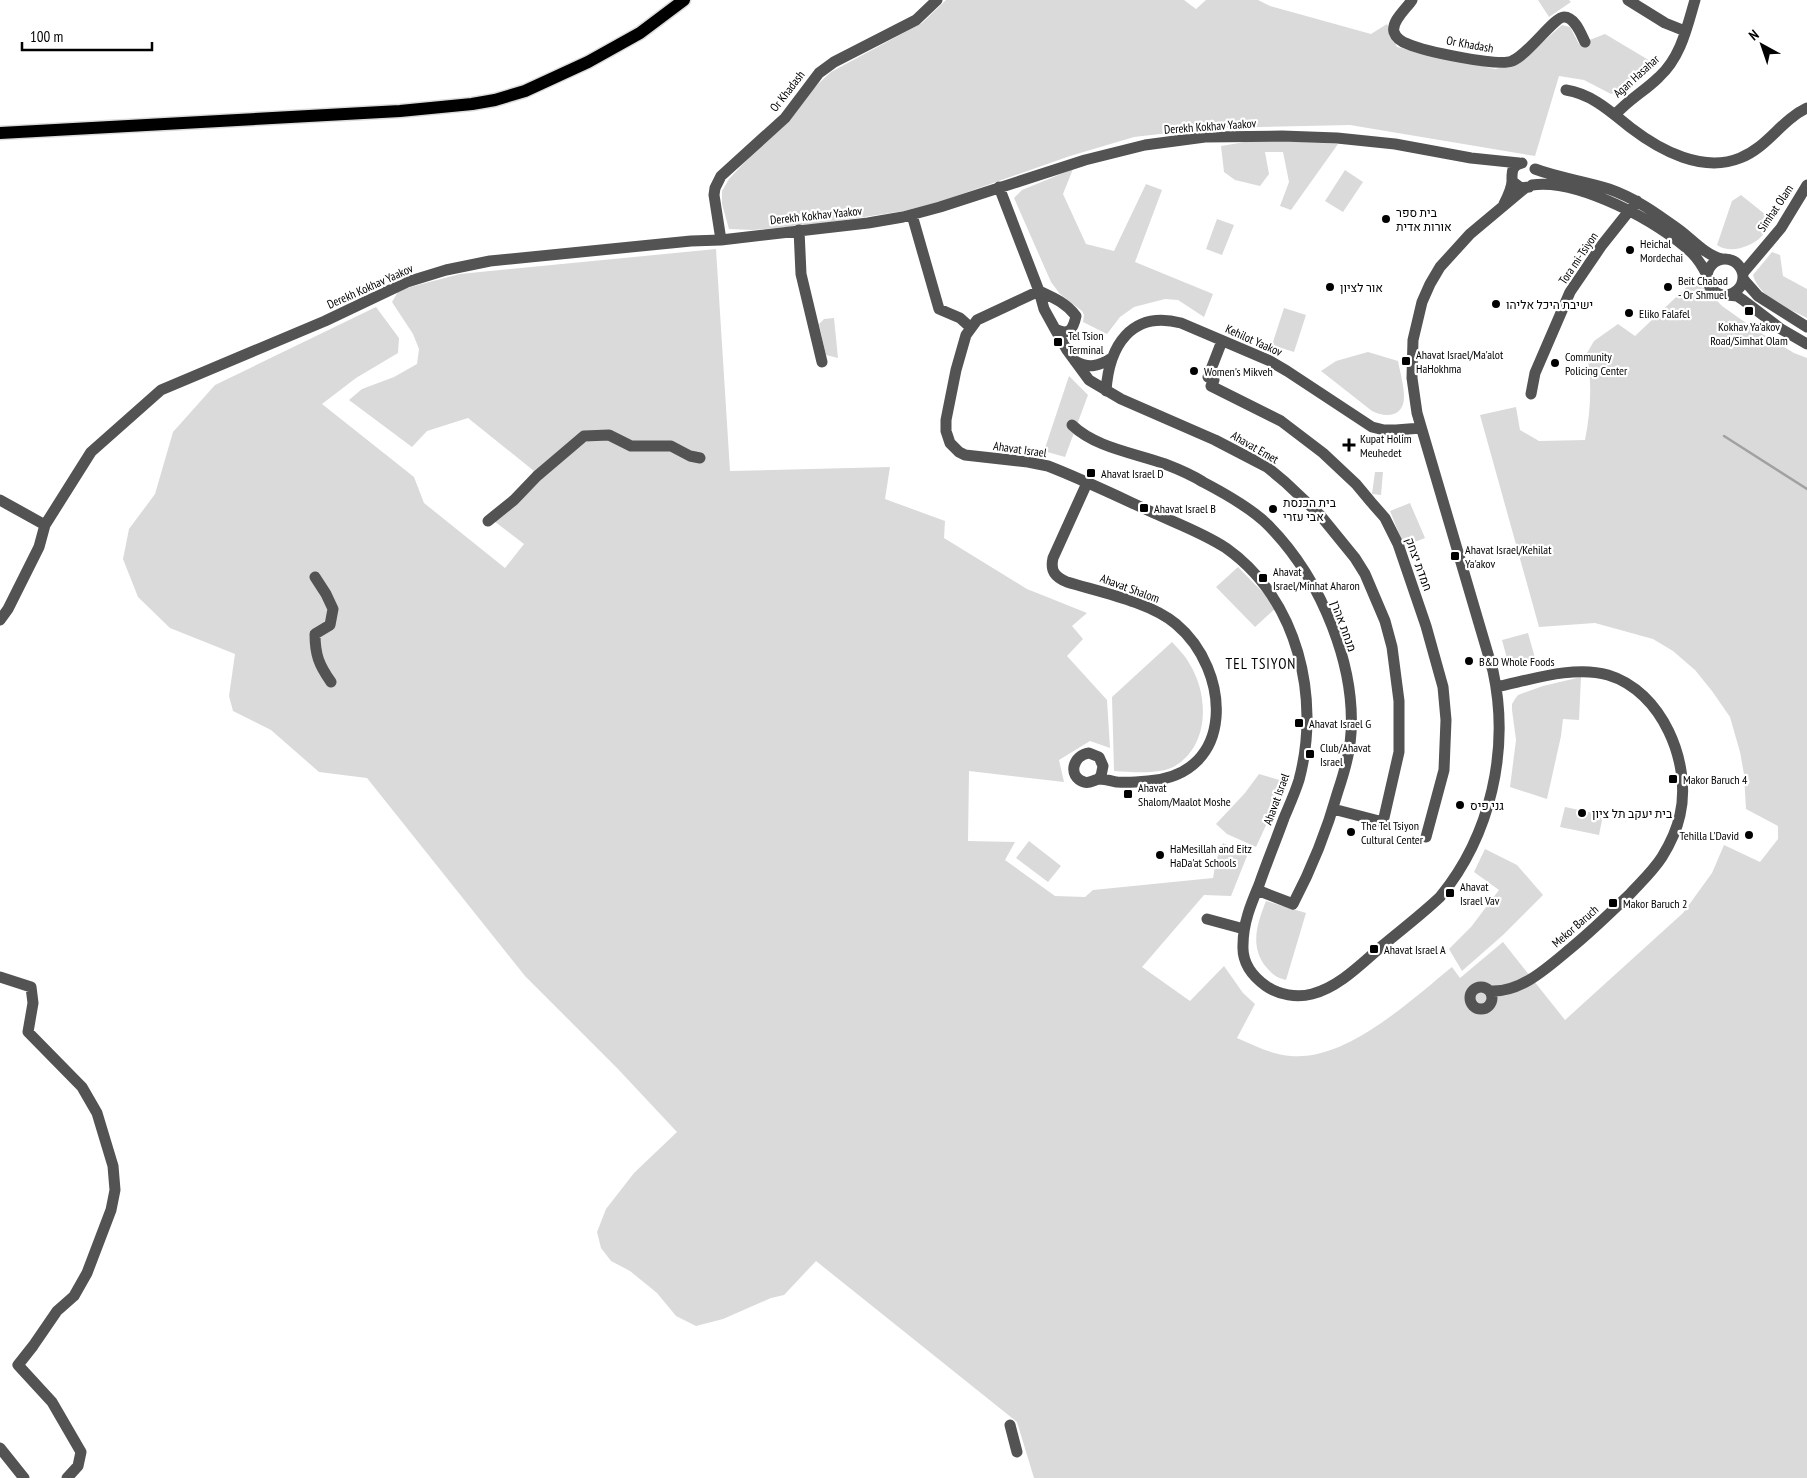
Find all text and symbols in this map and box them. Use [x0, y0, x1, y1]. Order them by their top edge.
scale bar [22, 20, 152, 52]
north arrow [1737, 20, 1787, 70]
text: N [1745, 26, 1762, 44]
text: 100 m [30, 27, 63, 46]
street label: Or Khadash [1445, 32, 1495, 56]
street label: Agan Hasahar [1610, 51, 1663, 101]
street label: Or Khadash [766, 68, 808, 114]
street label: Derekh Kokhav Yaakov [1163, 115, 1257, 137]
street label: Simhat Olam [1754, 181, 1796, 234]
street label: Derekh Kokhav Yaakov [769, 203, 863, 227]
place label: בית ספר אורות אדית [1396, 205, 1452, 234]
marker: בית ספר אורות אדית [1380, 213, 1392, 225]
street label: Tora mi-Tsiyon [1555, 229, 1601, 287]
place label: Heichal Mordechai [1640, 236, 1683, 265]
marker: Heichal Mordechai [1624, 244, 1636, 256]
street label: Derekh Kokhav Yaakov [325, 260, 416, 312]
place label: Beit Chabad - Or Shmuel [1678, 273, 1728, 302]
place label: אור לציון [1340, 280, 1383, 295]
marker: אור לציון [1324, 281, 1336, 293]
marker: Beit Chabad - Or Shmuel [1662, 281, 1674, 293]
place label: ישיבת היכל אליהו [1506, 297, 1593, 312]
marker: ישיבת היכל אליהו [1490, 298, 1502, 310]
marker: Kokhav Ya'akov Road/Simhat Olam [1743, 305, 1755, 317]
place label: Eliko Falafel [1639, 306, 1690, 321]
marker: Eliko Falafel [1623, 307, 1635, 319]
place label: Kokhav Ya'akov Road/Simhat Olam [1710, 319, 1788, 348]
street label: Kehilot Yaakov [1223, 321, 1285, 359]
place label: Tel Tsion Terminal [1068, 328, 1104, 357]
marker: Tel Tsion Terminal [1052, 336, 1064, 348]
place label: Ahavat Israel/Ma'alot HaHokhma [1416, 347, 1504, 376]
place label: Community Policing Center [1565, 349, 1628, 378]
marker: Ahavat Israel/Ma'alot HaHokhma [1400, 355, 1412, 367]
marker: Community Policing Center [1549, 357, 1561, 369]
place label: Women's Mikveh [1204, 364, 1273, 379]
marker: Women's Mikveh [1188, 365, 1200, 377]
street label: Ahavat Emet [1229, 427, 1282, 467]
place label: Kupat Holim Meuhedet [1360, 431, 1412, 460]
street label: Ahavat Israel [992, 438, 1048, 460]
marker: Kupat Holim Meuhedet [1342, 438, 1356, 452]
place label: Ahavat Israel D [1101, 466, 1164, 481]
marker: Ahavat Israel D [1085, 467, 1097, 479]
place label: בית הכנסת אבי עזרי [1283, 495, 1337, 524]
place label: Ahavat Israel B [1154, 501, 1216, 516]
marker: Ahavat Israel B [1138, 502, 1150, 514]
marker: בית הכנסת אבי עזרי [1267, 503, 1279, 515]
street label: חמדת יצחק [1402, 535, 1436, 593]
place label: Ahavat Israel/Kehilat Ya'akov [1465, 542, 1552, 571]
marker: Ahavat Israel/Kehilat Ya'akov [1449, 550, 1461, 562]
place label: Ahavat Israel/Minhat Aharon [1273, 564, 1360, 593]
street label: Ahavat Shalom [1098, 570, 1162, 606]
marker: Ahavat Israel/Minhat Aharon [1257, 572, 1269, 584]
street label: מנחת אהרן [1328, 598, 1360, 654]
district label: TEL TSIYON [1226, 654, 1296, 673]
place label: B&D Whole Foods [1479, 654, 1555, 669]
marker: B&D Whole Foods [1463, 655, 1475, 667]
place label: Ahavat Israel G [1309, 716, 1371, 731]
marker: Ahavat Israel G [1293, 717, 1305, 729]
place label: Club/Ahavat Israel [1320, 740, 1371, 769]
marker: Club/Ahavat Israel [1304, 748, 1316, 760]
street label: Ahavat Israel [1260, 771, 1292, 827]
place label: Makor Baruch 4 [1683, 772, 1748, 787]
marker: Makor Baruch 4 [1667, 773, 1679, 785]
place label: Ahavat Shalom/Maalot Moshe [1138, 780, 1231, 809]
marker: Ahavat Shalom/Maalot Moshe [1122, 788, 1134, 800]
place label: גני פיס [1470, 798, 1504, 813]
marker: גני פיס [1454, 799, 1466, 811]
place label: בית יעקב תל ציון [1592, 806, 1673, 821]
marker: בית יעקב תל ציון [1576, 807, 1588, 819]
place label: The Tel Tsiyon Cultural Center [1361, 818, 1424, 847]
marker: The Tel Tsiyon Cultural Center [1345, 826, 1357, 838]
place label: Tehilla L'David [1680, 828, 1739, 843]
marker: Tehilla L'David [1743, 829, 1755, 841]
place label: HaMesillah and Eitz HaDa'at Schools [1170, 841, 1252, 870]
marker: HaMesillah and Eitz HaDa'at Schools [1154, 849, 1166, 861]
place label: Ahavat Israel Vav [1460, 879, 1500, 908]
marker: Ahavat Israel Vav [1444, 887, 1456, 899]
place label: Makor Baruch 2 [1623, 896, 1687, 911]
marker: Makor Baruch 2 [1607, 897, 1619, 909]
street label: Mekor Baruch [1549, 902, 1601, 950]
place label: Ahavat Israel A [1384, 942, 1446, 957]
marker: Ahavat Israel A [1368, 943, 1380, 955]

